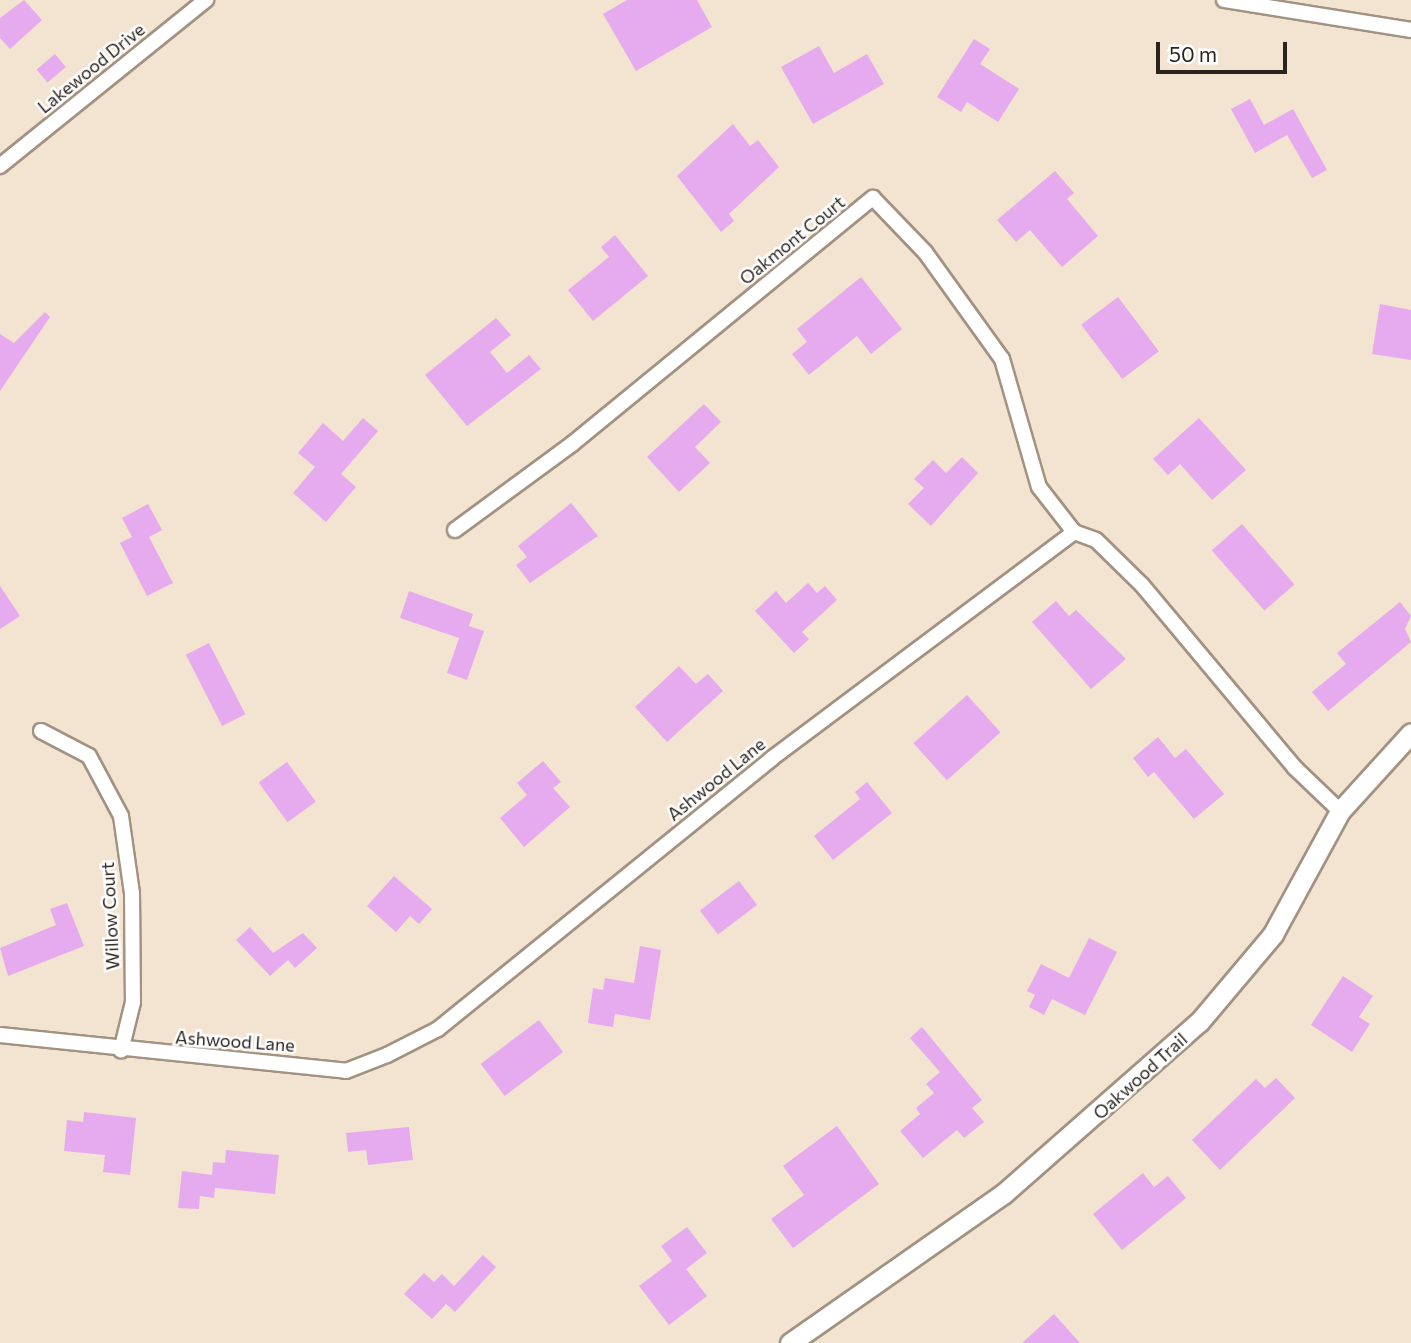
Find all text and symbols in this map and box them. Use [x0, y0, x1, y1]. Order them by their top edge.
street label: Lakewood Drive [33, 18, 149, 118]
scale bar [1159, 28, 1290, 72]
text: 50 m [1169, 41, 1217, 66]
street label: Oakmont Court [735, 191, 849, 289]
street label: Ashwood Lane [663, 733, 769, 825]
street label: Willow Court [96, 861, 124, 971]
street label: Ashwood Lane [175, 1026, 295, 1056]
street label: Oakwood Trail [1089, 1028, 1191, 1124]

